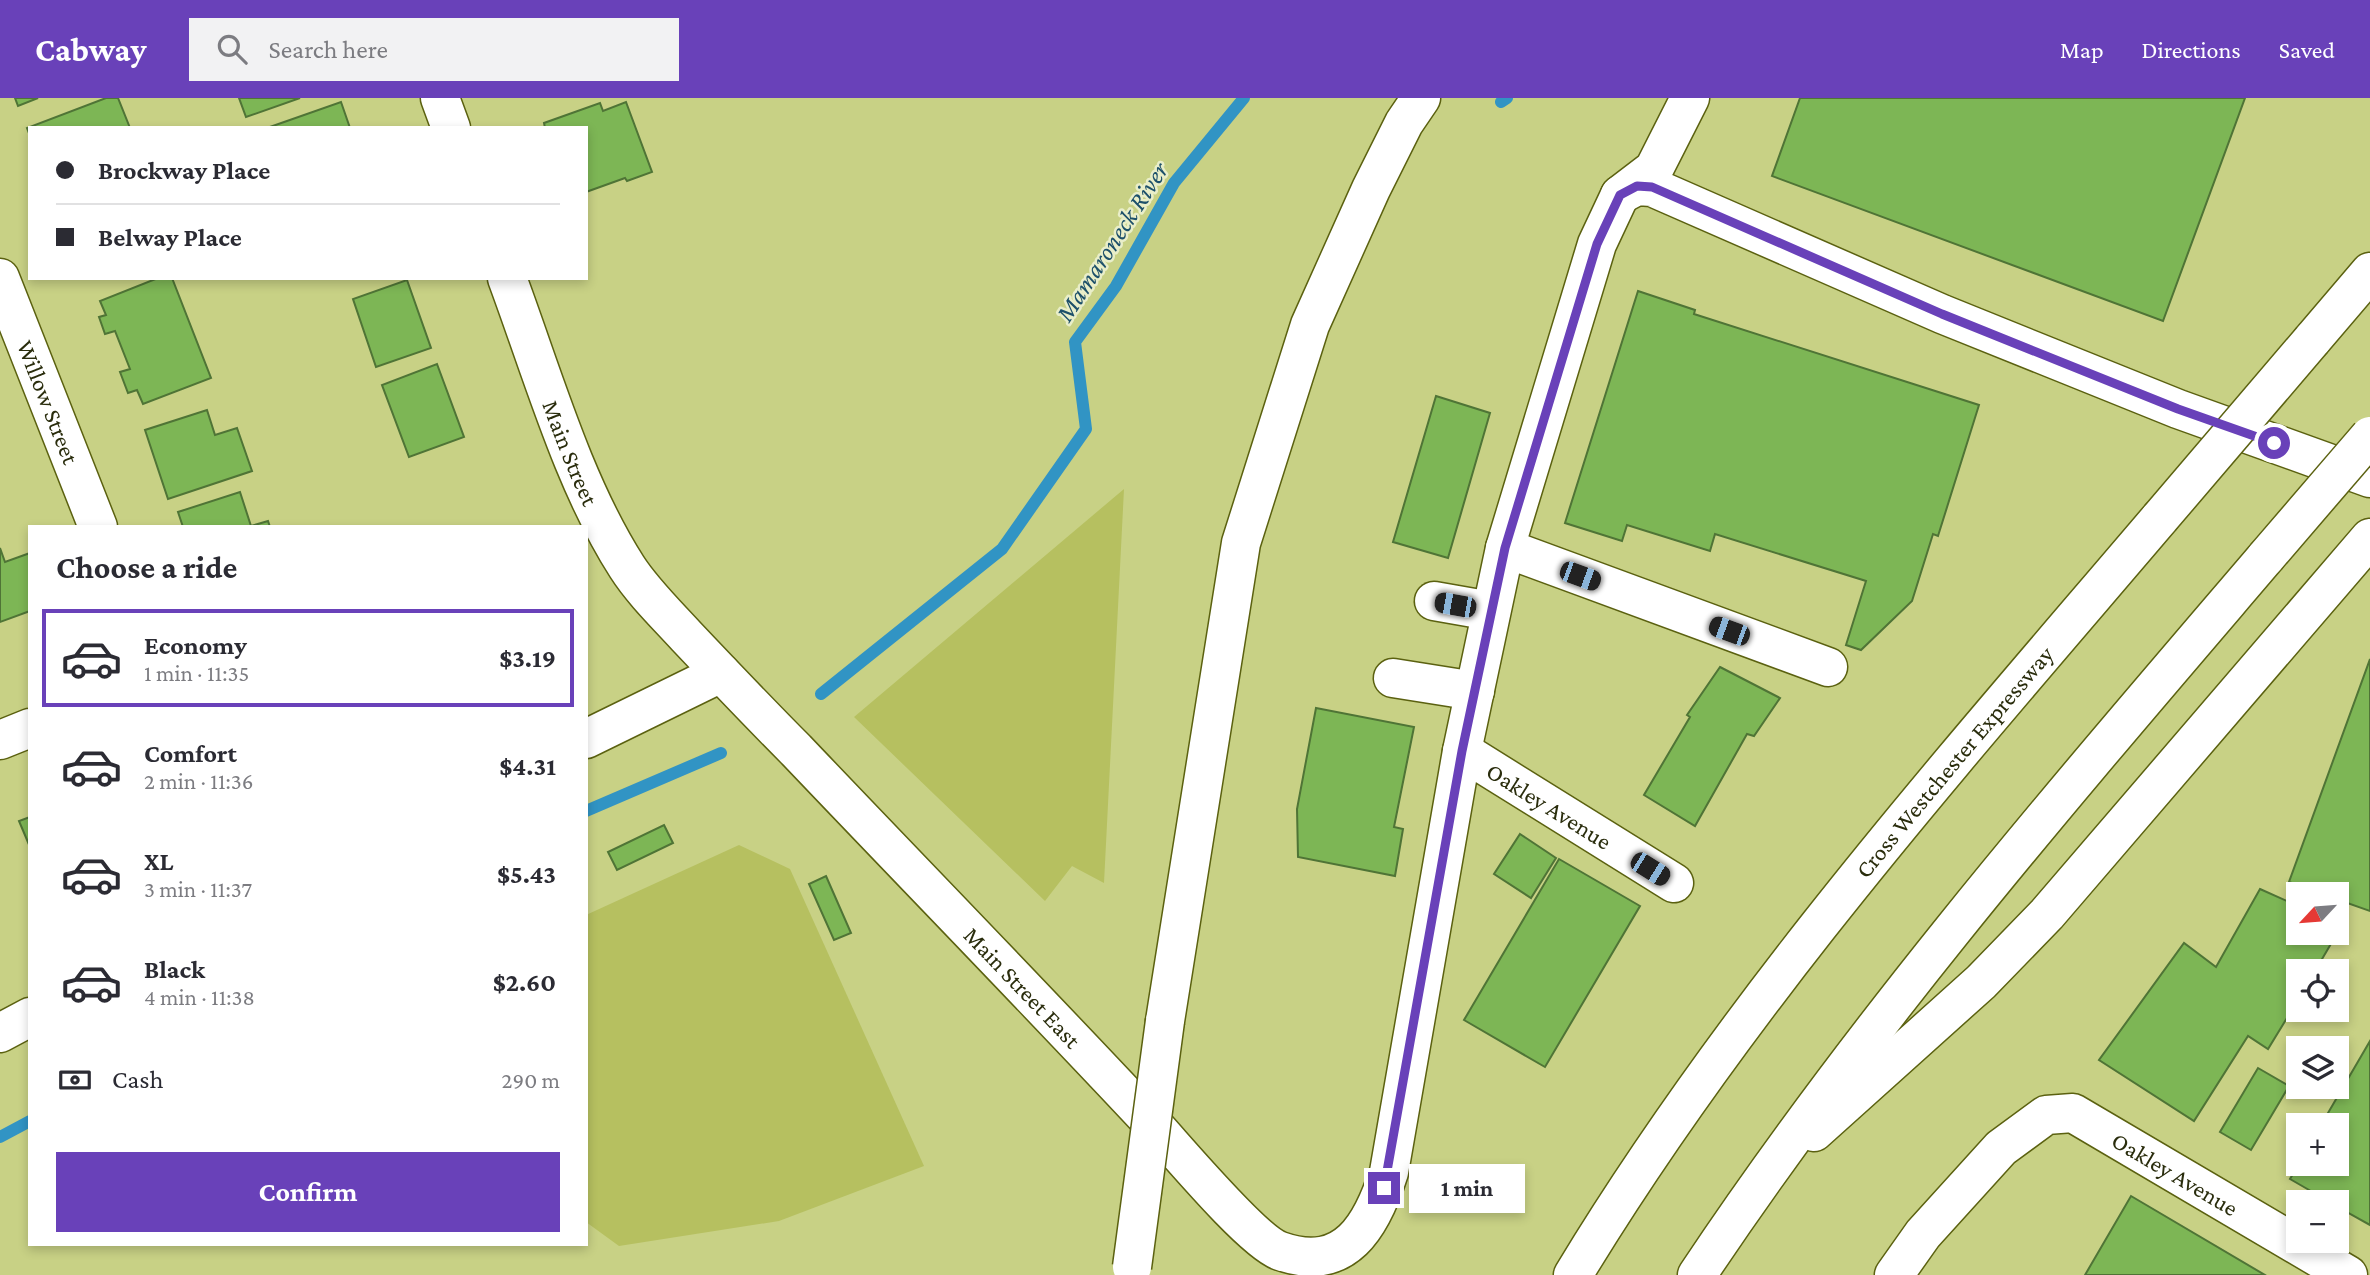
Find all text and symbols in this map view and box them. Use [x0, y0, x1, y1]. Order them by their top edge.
search box [189, 18, 679, 81]
icon: search [213, 30, 251, 68]
text: Cabway [35, 31, 147, 68]
text: Search here [269, 35, 388, 64]
text: Map [2060, 36, 2104, 63]
text: Directions [2142, 36, 2241, 63]
text: Saved [2279, 36, 2335, 63]
text: Brockway Place [98, 156, 270, 185]
water label: Mamaroneck River [1049, 156, 1175, 328]
text: Belway Place [98, 223, 242, 252]
street label: Willow Street [12, 336, 86, 469]
street label: Main Street [538, 396, 605, 510]
route start [2258, 427, 2290, 459]
text: Choose a ride [56, 549, 237, 585]
car [1557, 559, 1604, 593]
car [1433, 591, 1478, 619]
car [1706, 614, 1753, 648]
icon: car [60, 627, 123, 690]
text: Economy [144, 631, 247, 660]
street label: Cross Westchester Expressway [1849, 639, 2059, 883]
text: $3.19 [499, 644, 556, 673]
text: 1 min · 11:35 [144, 660, 249, 686]
icon: car [60, 735, 123, 798]
text: Comfort [144, 739, 237, 768]
text: $4.31 [499, 752, 556, 781]
street label: Oakley Avenue [1482, 757, 1617, 854]
text: 2 min · 11:36 [144, 768, 253, 794]
icon: car [60, 843, 123, 906]
text: XL [144, 847, 173, 876]
car [1627, 849, 1674, 889]
text: $5.43 [497, 860, 556, 889]
text: 3 min · 11:37 [144, 876, 252, 902]
north arrow [2286, 882, 2348, 945]
map controls [2286, 882, 2349, 1253]
street label: Main Street East [959, 921, 1088, 1054]
icon: car [60, 951, 123, 1014]
text: Black [144, 955, 205, 984]
button: locate [2286, 959, 2349, 1022]
text: $2.60 [493, 968, 556, 997]
text: 4 min · 11:38 [144, 984, 255, 1010]
button: layers [2286, 1036, 2349, 1099]
icon: cash [56, 1061, 94, 1099]
text: Cash [112, 1065, 163, 1094]
text: 290 m [502, 1067, 560, 1093]
button: + [2286, 1113, 2349, 1176]
street label: Oakley Avenue [2107, 1126, 2243, 1221]
button: Confirm [56, 1152, 560, 1232]
callout: 1 min [1408, 1164, 1524, 1212]
route end [1368, 1172, 1400, 1204]
text: 1 min [1441, 1175, 1493, 1201]
button: − [2286, 1190, 2349, 1253]

